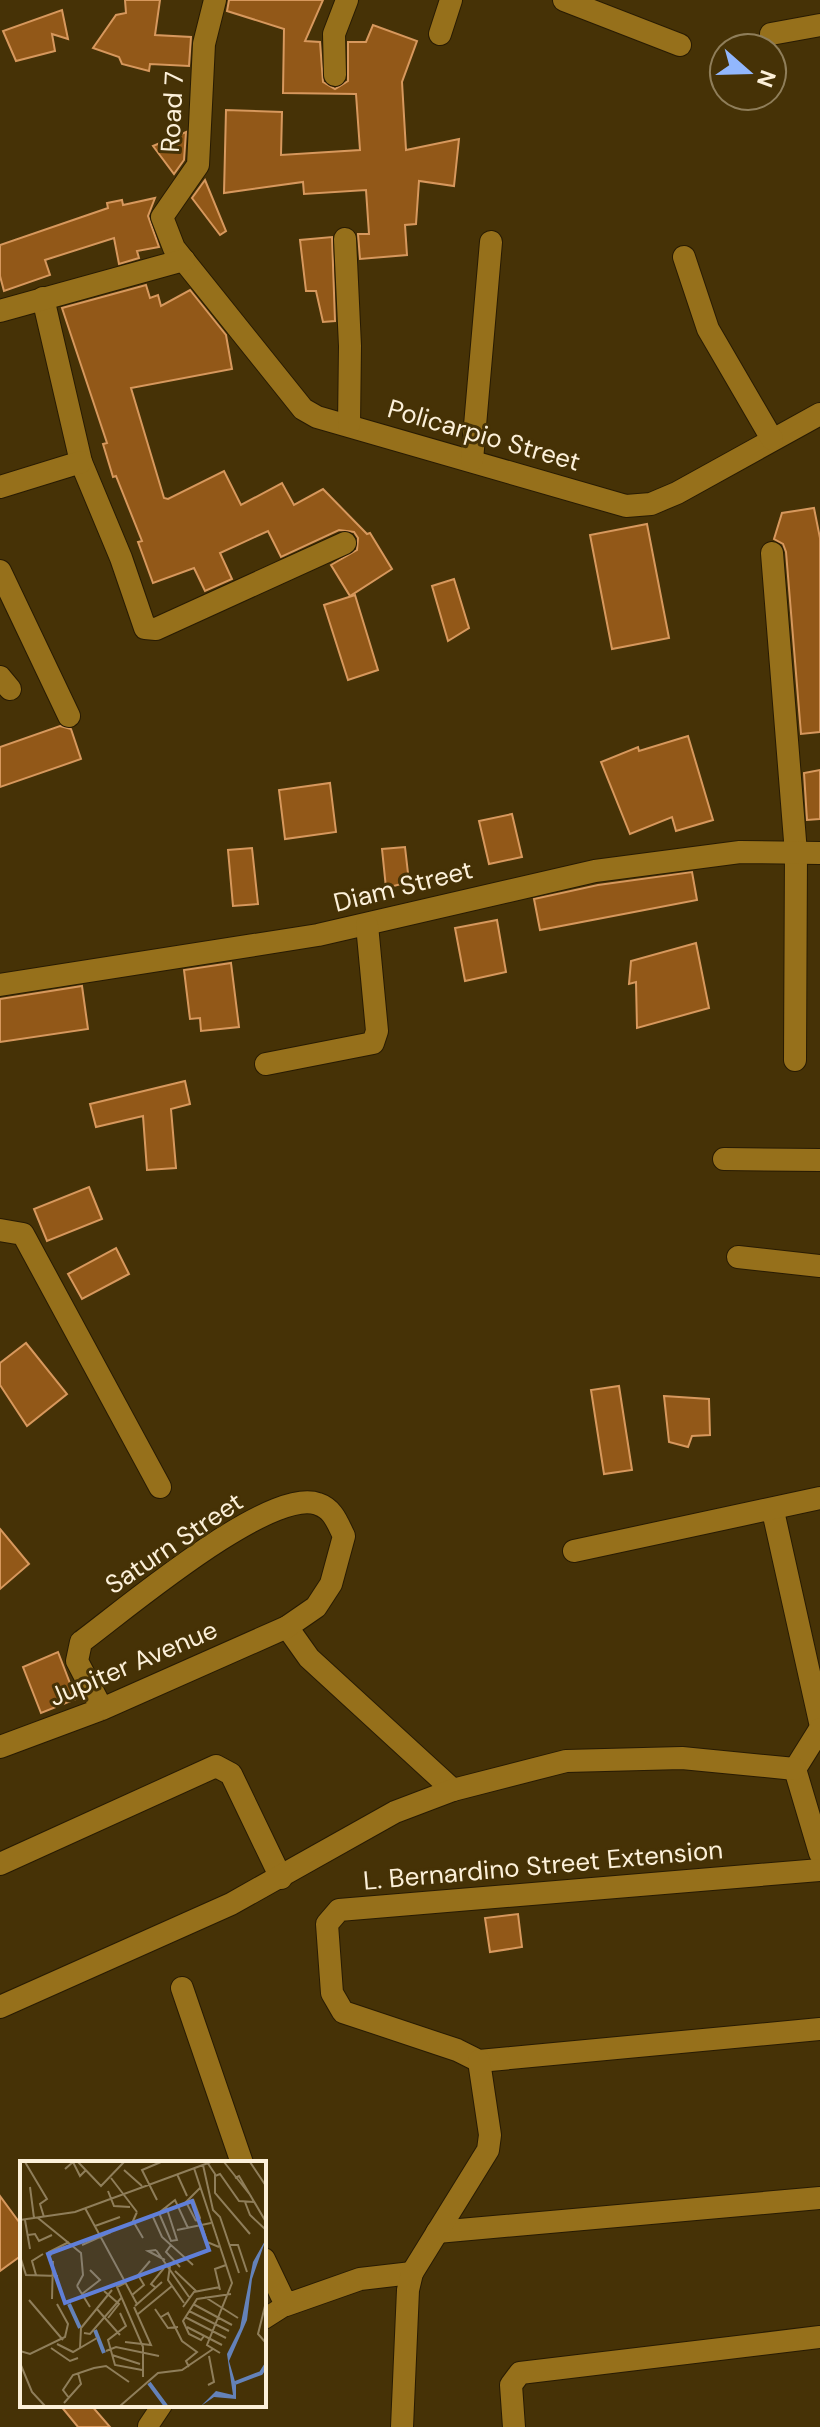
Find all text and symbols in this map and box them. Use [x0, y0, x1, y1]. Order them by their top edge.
north arrow [708, 32, 788, 112]
text: N [750, 66, 783, 91]
street label: Road 7 [153, 71, 191, 153]
street label: Policarpio Street [384, 391, 584, 479]
street label: Diam Street [330, 852, 476, 920]
street label: Saturn Street [99, 1484, 249, 1602]
street label: Jupiter Avenue [44, 1612, 222, 1714]
street label: L. Bernardino Street Extension [362, 1832, 724, 1898]
inset map [20, 2161, 266, 2407]

